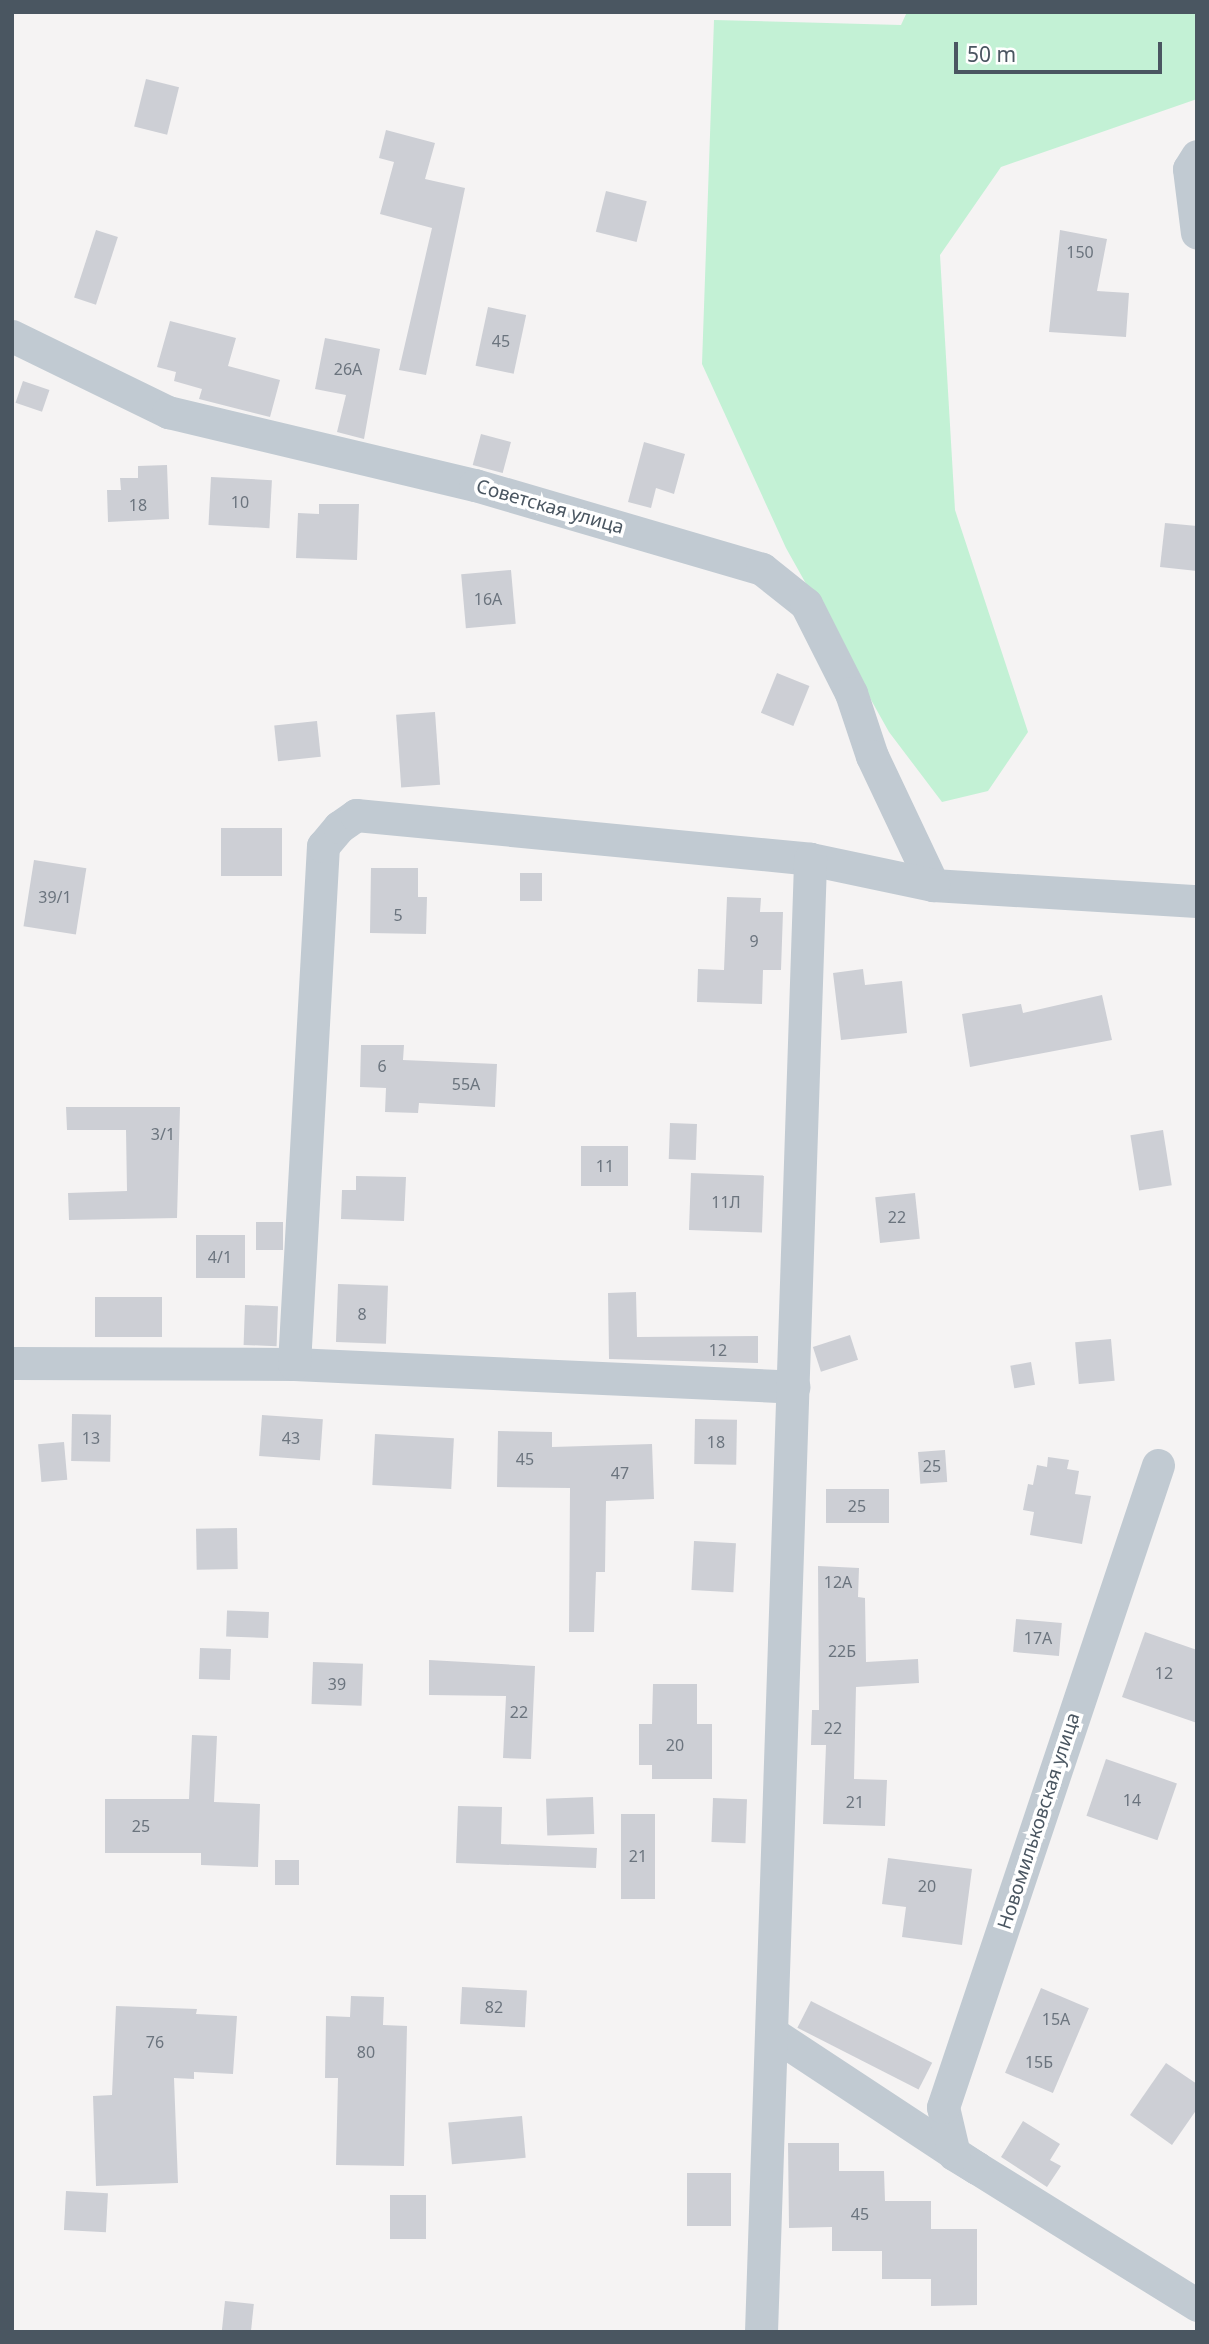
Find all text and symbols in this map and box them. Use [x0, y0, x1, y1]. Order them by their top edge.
scale bar [957, 28, 1165, 72]
text: 50 m [967, 40, 1016, 68]
house number: 150 [1066, 242, 1094, 262]
house number: 45 [492, 331, 510, 351]
house number: 26А [334, 359, 362, 379]
street label: Советская улица [474, 475, 626, 539]
house number: 10 [231, 492, 249, 512]
house number: 18 [129, 495, 147, 515]
house number: 16А [474, 589, 502, 609]
house number: 39/1 [38, 887, 72, 907]
house number: 5 [393, 905, 403, 925]
house number: 9 [749, 931, 759, 951]
house number: 6 [377, 1056, 387, 1076]
house number: 55А [452, 1074, 480, 1094]
house number: 3/1 [151, 1124, 175, 1144]
house number: 11 [596, 1156, 614, 1176]
house number: 11Л [711, 1192, 741, 1212]
house number: 22 [888, 1207, 906, 1227]
house number: 4/1 [208, 1247, 232, 1267]
house number: 8 [357, 1304, 367, 1324]
house number: 12 [709, 1340, 727, 1360]
house number: 13 [82, 1428, 100, 1448]
house number: 43 [282, 1428, 300, 1448]
house number: 18 [707, 1432, 725, 1452]
house number: 45 [516, 1449, 534, 1469]
house number: 25 [923, 1456, 941, 1476]
house number: 47 [611, 1463, 629, 1483]
house number: 25 [848, 1496, 866, 1516]
house number: 12А [824, 1572, 852, 1592]
house number: 17А [1024, 1628, 1052, 1648]
house number: 22Б [828, 1641, 856, 1661]
house number: 12 [1155, 1663, 1173, 1683]
house number: 39 [328, 1674, 346, 1694]
house number: 22 [510, 1702, 528, 1722]
street label: Новомильковская улица [993, 1710, 1085, 1932]
house number: 22 [824, 1718, 842, 1738]
house number: 20 [666, 1735, 684, 1755]
house number: 14 [1123, 1790, 1141, 1810]
house number: 21 [846, 1792, 864, 1812]
house number: 25 [132, 1816, 150, 1836]
house number: 21 [629, 1846, 647, 1866]
house number: 20 [918, 1876, 936, 1896]
house number: 82 [485, 1997, 503, 2017]
house number: 15А [1042, 2009, 1070, 2029]
house number: 76 [146, 2032, 164, 2052]
house number: 80 [357, 2042, 375, 2062]
house number: 15Б [1025, 2052, 1053, 2072]
house number: 45 [851, 2204, 869, 2224]

